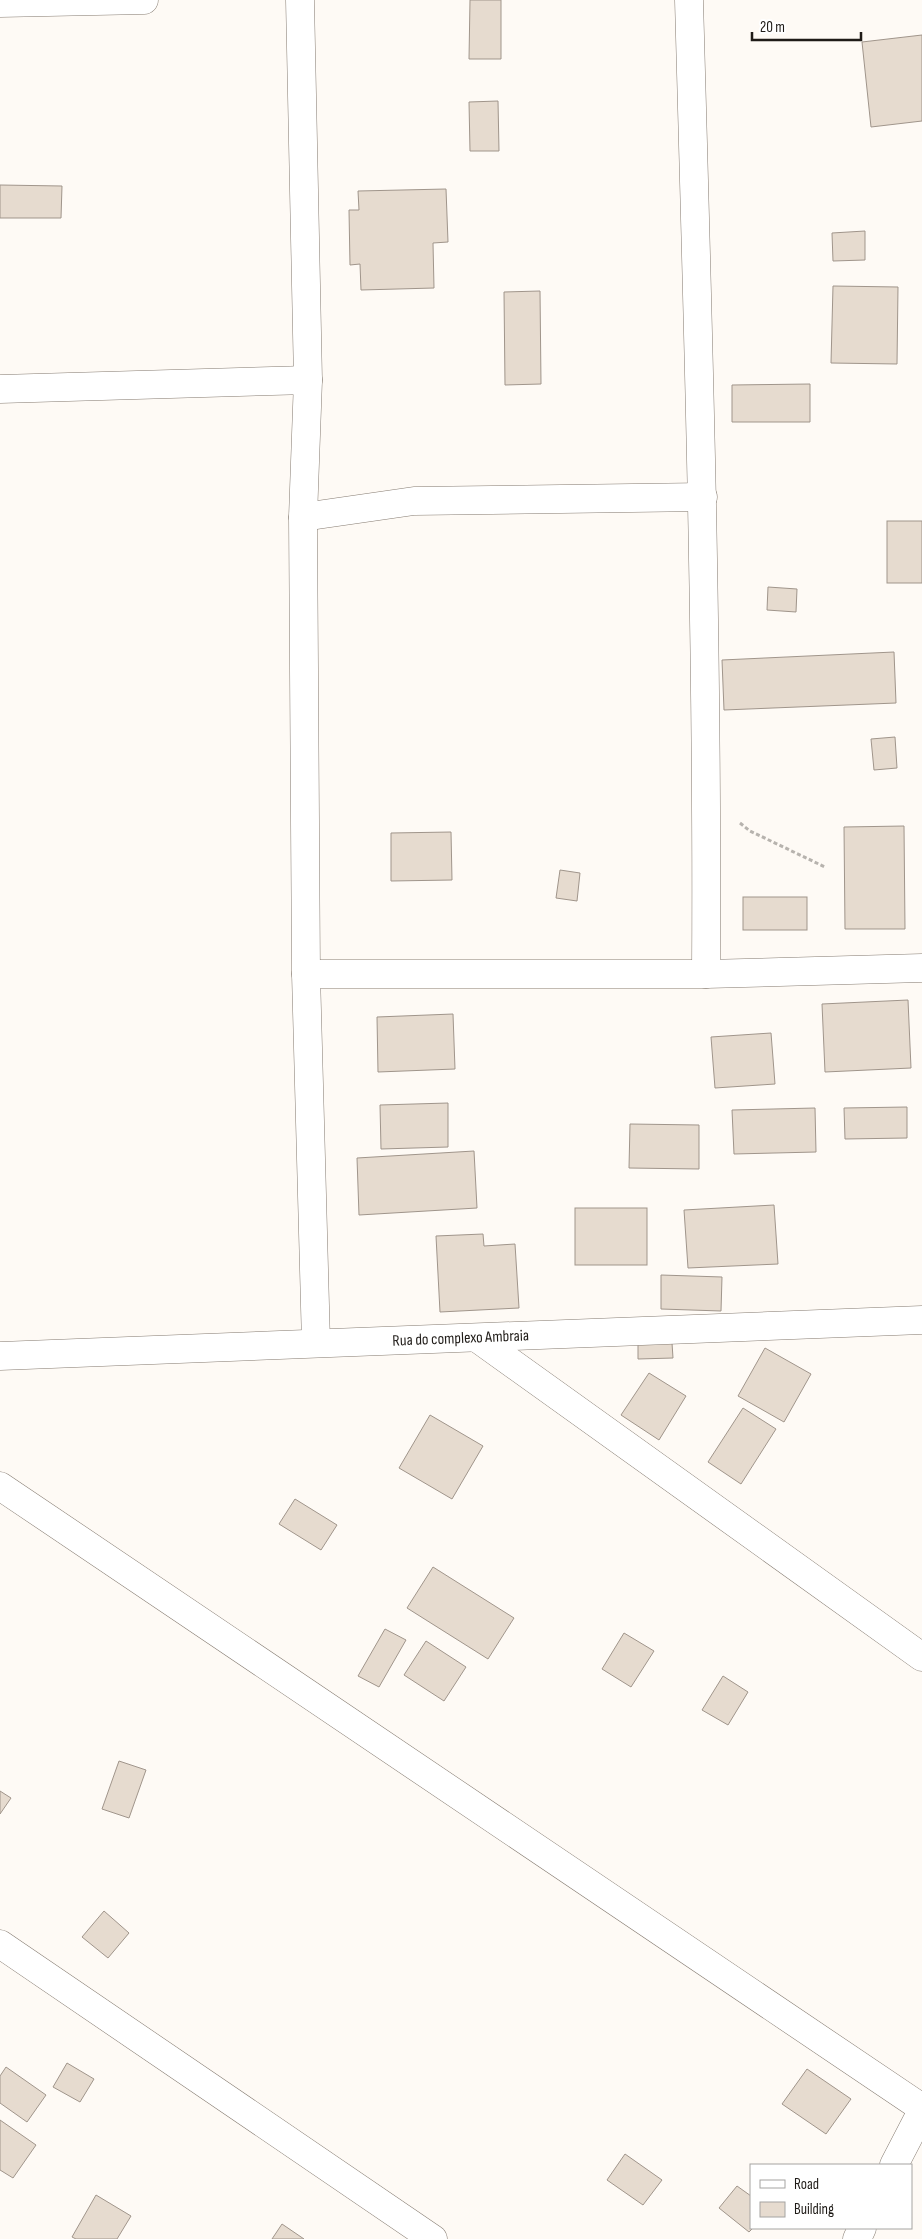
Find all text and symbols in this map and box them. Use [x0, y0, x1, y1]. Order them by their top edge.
scale bar [752, 10, 861, 42]
text: 20 m [760, 18, 785, 37]
street label: Rua do complexo Ambraia [392, 1326, 529, 1350]
legend [750, 2164, 912, 2229]
text: Road [794, 2175, 819, 2194]
text: Building [794, 2200, 834, 2219]

